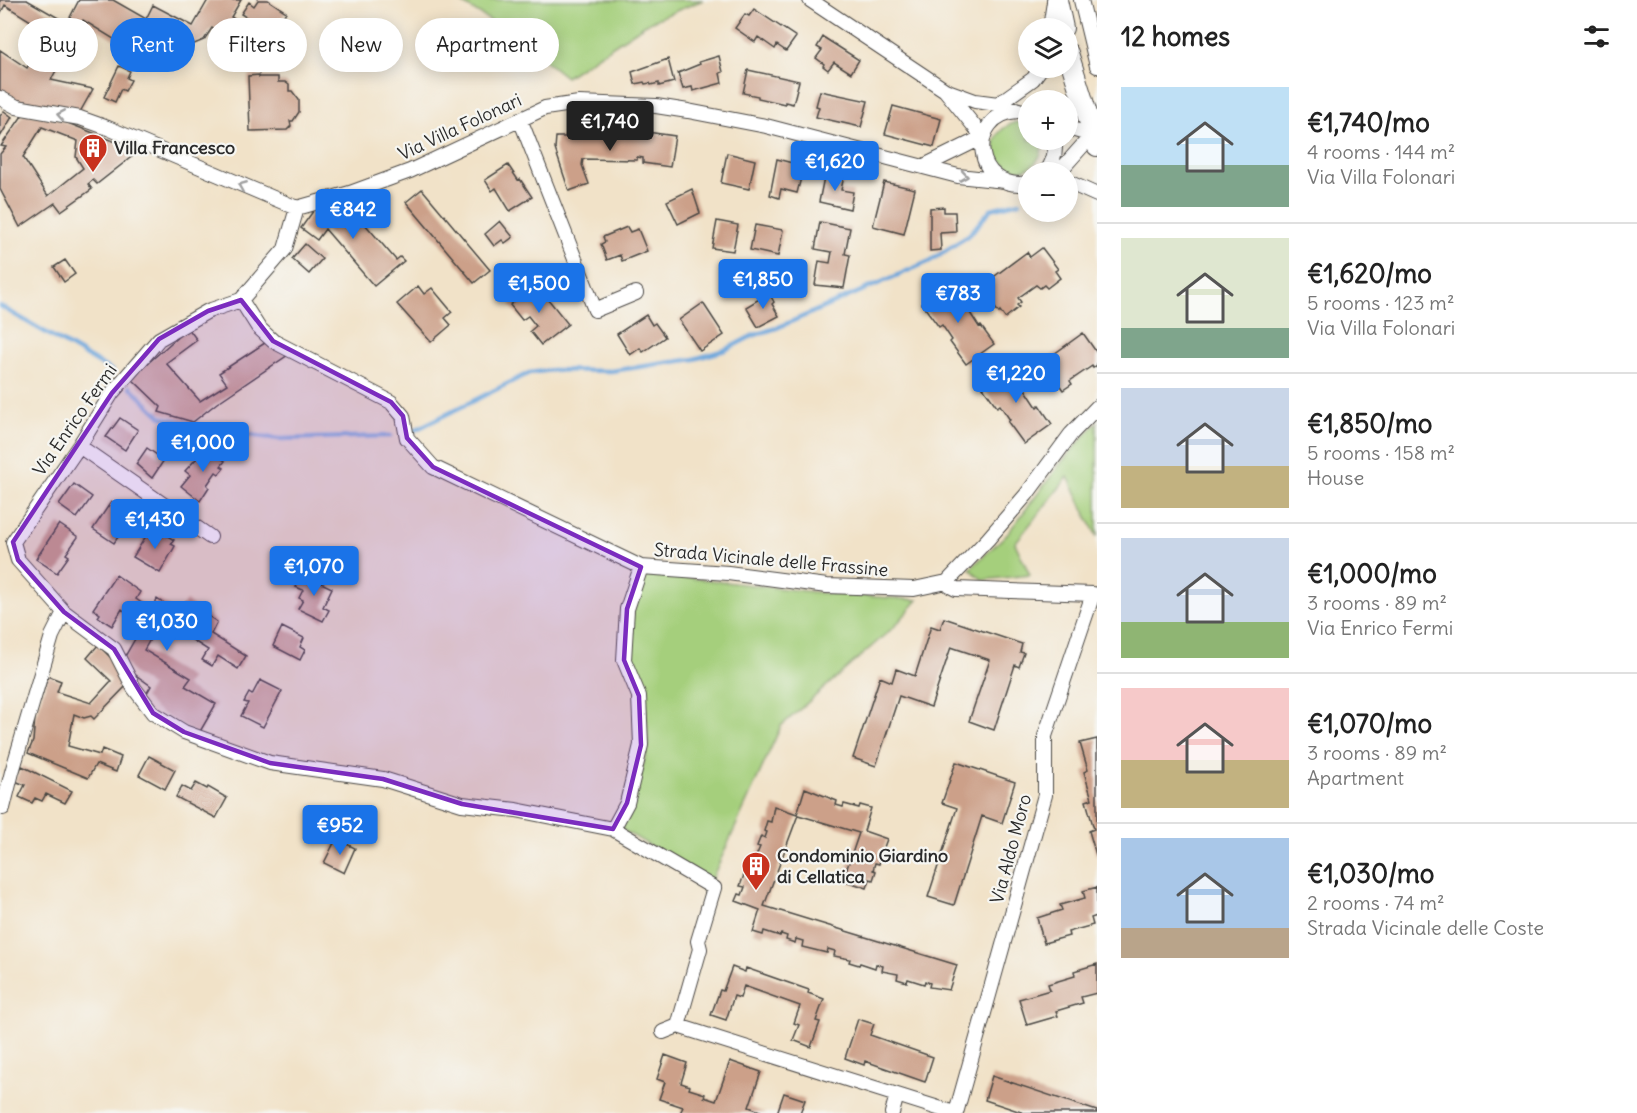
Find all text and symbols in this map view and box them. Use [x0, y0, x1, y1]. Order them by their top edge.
chip: Buy [18, 18, 98, 72]
chip: Rent [110, 18, 195, 72]
chip: Filters [207, 18, 307, 72]
chip: New [319, 18, 403, 72]
chip: Apartment [415, 18, 559, 72]
map controls [1018, 18, 1078, 222]
button: layers [1018, 18, 1078, 78]
text: 12 homes [1121, 20, 1230, 53]
icon: filters [1580, 20, 1613, 53]
street label: Via Villa Folonari [394, 88, 525, 165]
button: + [1018, 90, 1078, 150]
pin: €1,740 [561, 101, 659, 152]
text: €1,740/mo [1307, 106, 1430, 139]
text: €1,740 [581, 108, 639, 133]
one-way arrow [57, 109, 67, 122]
icon: home [1169, 111, 1241, 183]
building icon: Villa Francesco [77, 132, 109, 174]
place label: Villa Francesco [114, 136, 235, 159]
text: 4 rooms · 144 m² [1307, 139, 1455, 164]
pin: €1,620 [786, 141, 884, 192]
text: €1,620 [805, 148, 865, 173]
button: − [1018, 162, 1078, 222]
text: Via Villa Folonari [1307, 164, 1455, 189]
one-way arrow [959, 169, 969, 182]
one-way arrow [238, 181, 249, 193]
pin: €842 [317, 189, 389, 240]
text: €842 [330, 196, 376, 221]
text: €1,620/mo [1307, 257, 1432, 290]
pin: €1,850 [714, 259, 812, 310]
icon: home [1169, 262, 1241, 334]
pin: €1,500 [490, 263, 588, 314]
text: €1,850 [733, 266, 793, 291]
text: €1,500 [508, 270, 570, 295]
pin: €783 [922, 273, 994, 324]
text: €783 [935, 280, 981, 305]
text: 5 rooms · 123 m² [1307, 290, 1454, 315]
text: Via Villa Folonari [1307, 315, 1455, 340]
pin: €1,220 [967, 353, 1065, 404]
street label: Via Enrico Fermi [27, 359, 122, 480]
text: €1,220 [986, 360, 1046, 385]
text: €1,850/mo [1307, 407, 1432, 440]
icon: home [1169, 412, 1241, 484]
pin: €1,000 [154, 422, 252, 473]
text: €1,000 [171, 429, 235, 454]
text: 5 rooms · 158 m² [1307, 440, 1455, 465]
text: House [1307, 465, 1364, 490]
pin: €1,430 [106, 499, 204, 550]
text: €1,430 [125, 506, 185, 531]
street label: Strada Vicinale delle Frassine [653, 538, 889, 581]
pin: €1,070 [265, 546, 363, 597]
text: €1,070 [284, 553, 344, 578]
text: €1,000/mo [1307, 557, 1437, 590]
icon: home [1169, 562, 1241, 634]
text: 3 rooms · 89 m² [1307, 590, 1447, 615]
pin: €1,030 [118, 601, 216, 652]
text: €1,030 [136, 608, 198, 633]
text: Via Enrico Fermi [1307, 615, 1453, 640]
text: €1,070/mo [1307, 707, 1432, 740]
icon: home [1169, 712, 1241, 784]
text: 3 rooms · 89 m² [1307, 740, 1447, 765]
text: Apartment [1307, 765, 1404, 790]
street label: Via Aldo Moro [985, 792, 1036, 906]
pin: €952 [304, 805, 376, 856]
text: €952 [317, 812, 363, 837]
place label: Condominio Giardino di Cellatica [777, 844, 948, 888]
building icon: Condominio Giardino di Cellatica [740, 850, 772, 892]
text: €1,030/mo [1307, 857, 1434, 890]
icon: home [1169, 862, 1241, 934]
text: 2 rooms · 74 m² [1307, 890, 1444, 915]
text: Strada Vicinale delle Coste [1307, 915, 1544, 940]

